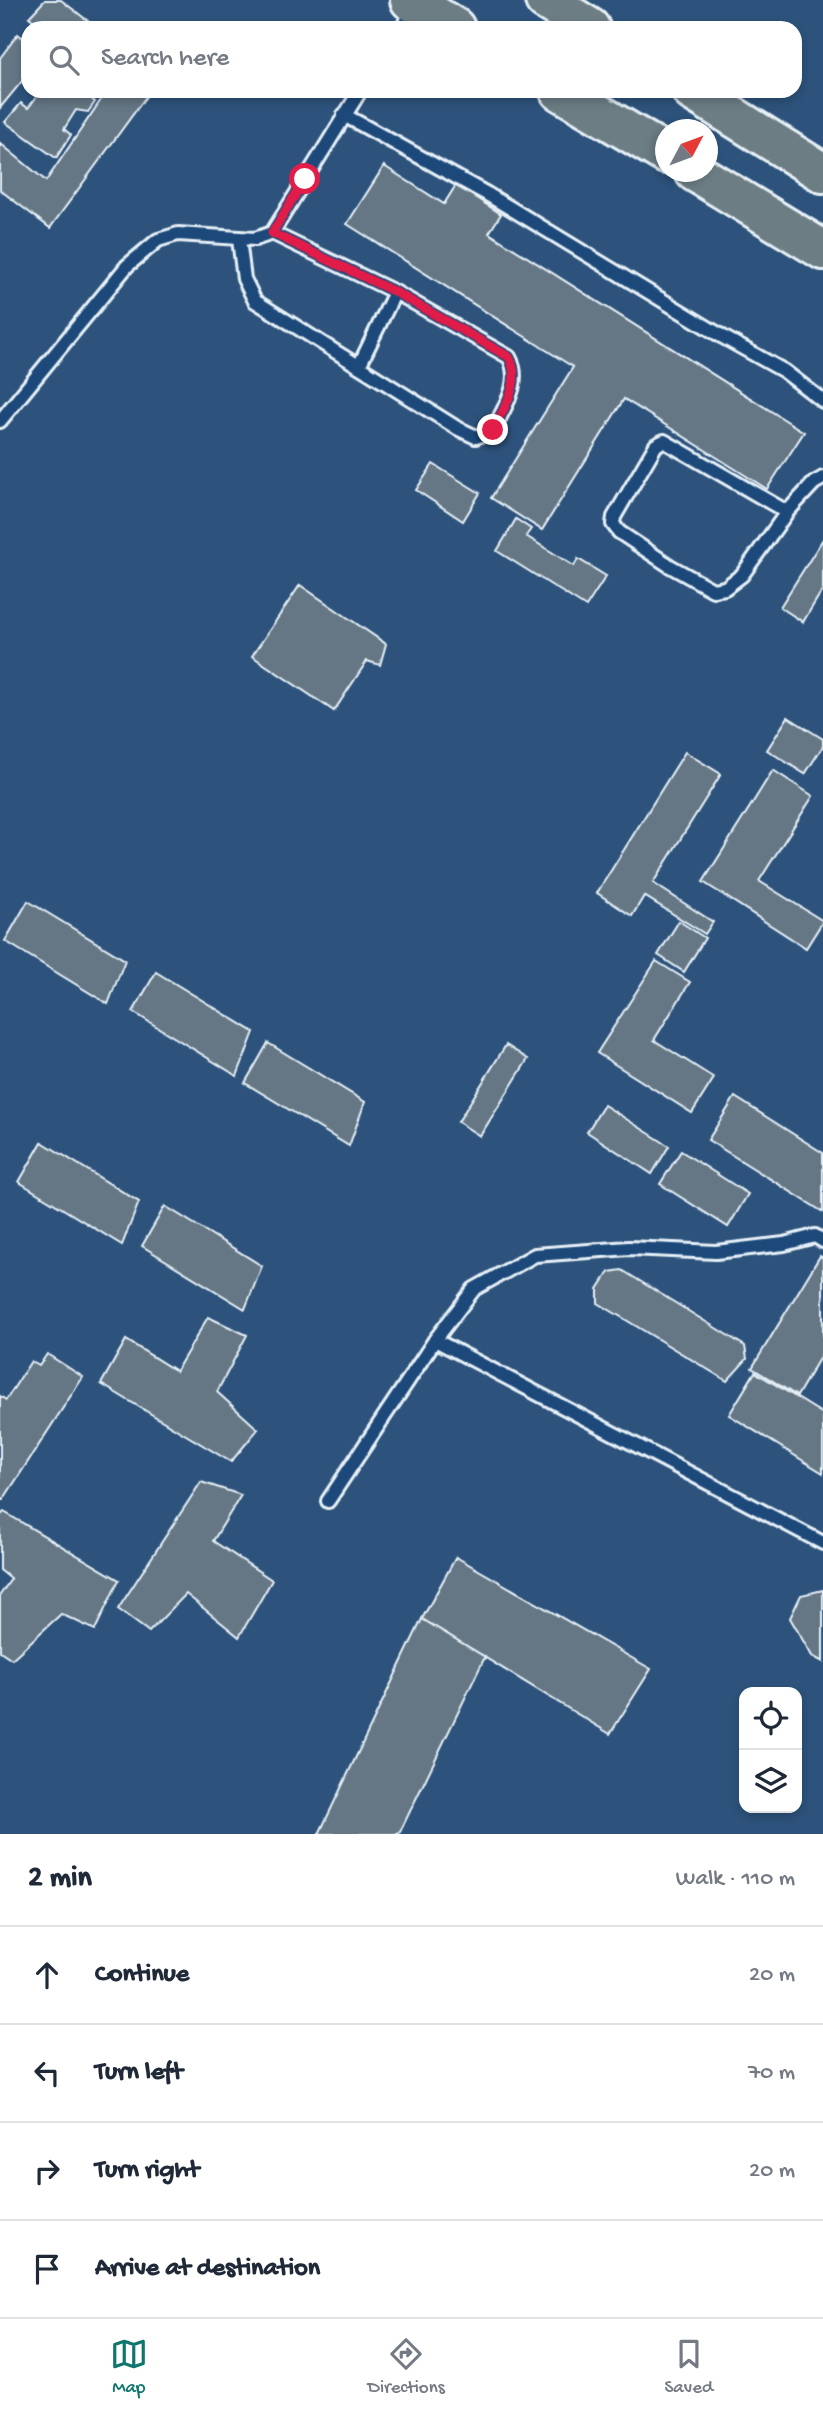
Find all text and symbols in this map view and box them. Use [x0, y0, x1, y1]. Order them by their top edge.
search box [21, 21, 802, 98]
icon: search [45, 41, 83, 79]
text: Search here [101, 44, 229, 75]
north arrow [655, 119, 718, 182]
route start [289, 163, 320, 194]
route end [477, 414, 508, 445]
map controls [739, 1687, 802, 1813]
button: locate [739, 1687, 802, 1750]
button: layers [739, 1750, 802, 1813]
text: 2 min [28, 1862, 92, 1897]
text: Walk · 110 m [676, 1866, 795, 1893]
icon: ahead [28, 1956, 66, 1994]
text: Continue [95, 1960, 189, 1991]
text: 20 m [749, 1962, 795, 1989]
icon: left [28, 2054, 66, 2092]
text: Turn left [95, 2058, 183, 2089]
text: 70 m [748, 2060, 795, 2087]
icon: right [28, 2152, 66, 2190]
text: Turn right [95, 2156, 199, 2187]
text: 20 m [749, 2158, 795, 2185]
icon: arrive [28, 2250, 66, 2288]
text: Arrive at destination [95, 2254, 320, 2285]
tab: Map [110, 2335, 148, 2400]
tab: Directions [368, 2335, 445, 2400]
tab: Saved [664, 2335, 713, 2400]

